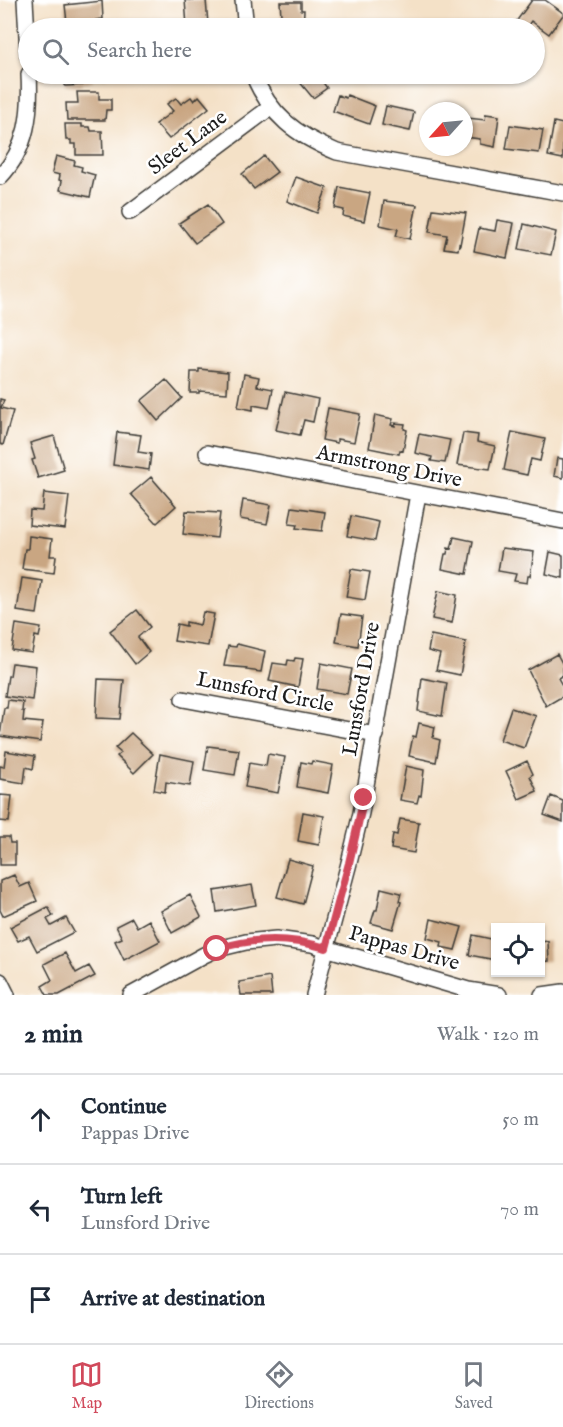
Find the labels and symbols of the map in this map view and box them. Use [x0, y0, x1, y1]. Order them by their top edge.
north arrow [419, 102, 473, 156]
street label: Sleet Lane [143, 104, 233, 182]
street label: Armstrong Drive [313, 439, 464, 494]
street label: Lunsford Drive [337, 620, 387, 758]
street label: Lunsford Circle [194, 666, 336, 720]
route end [350, 784, 376, 810]
street label: Pappas Drive [346, 920, 463, 978]
route start [203, 935, 229, 961]

